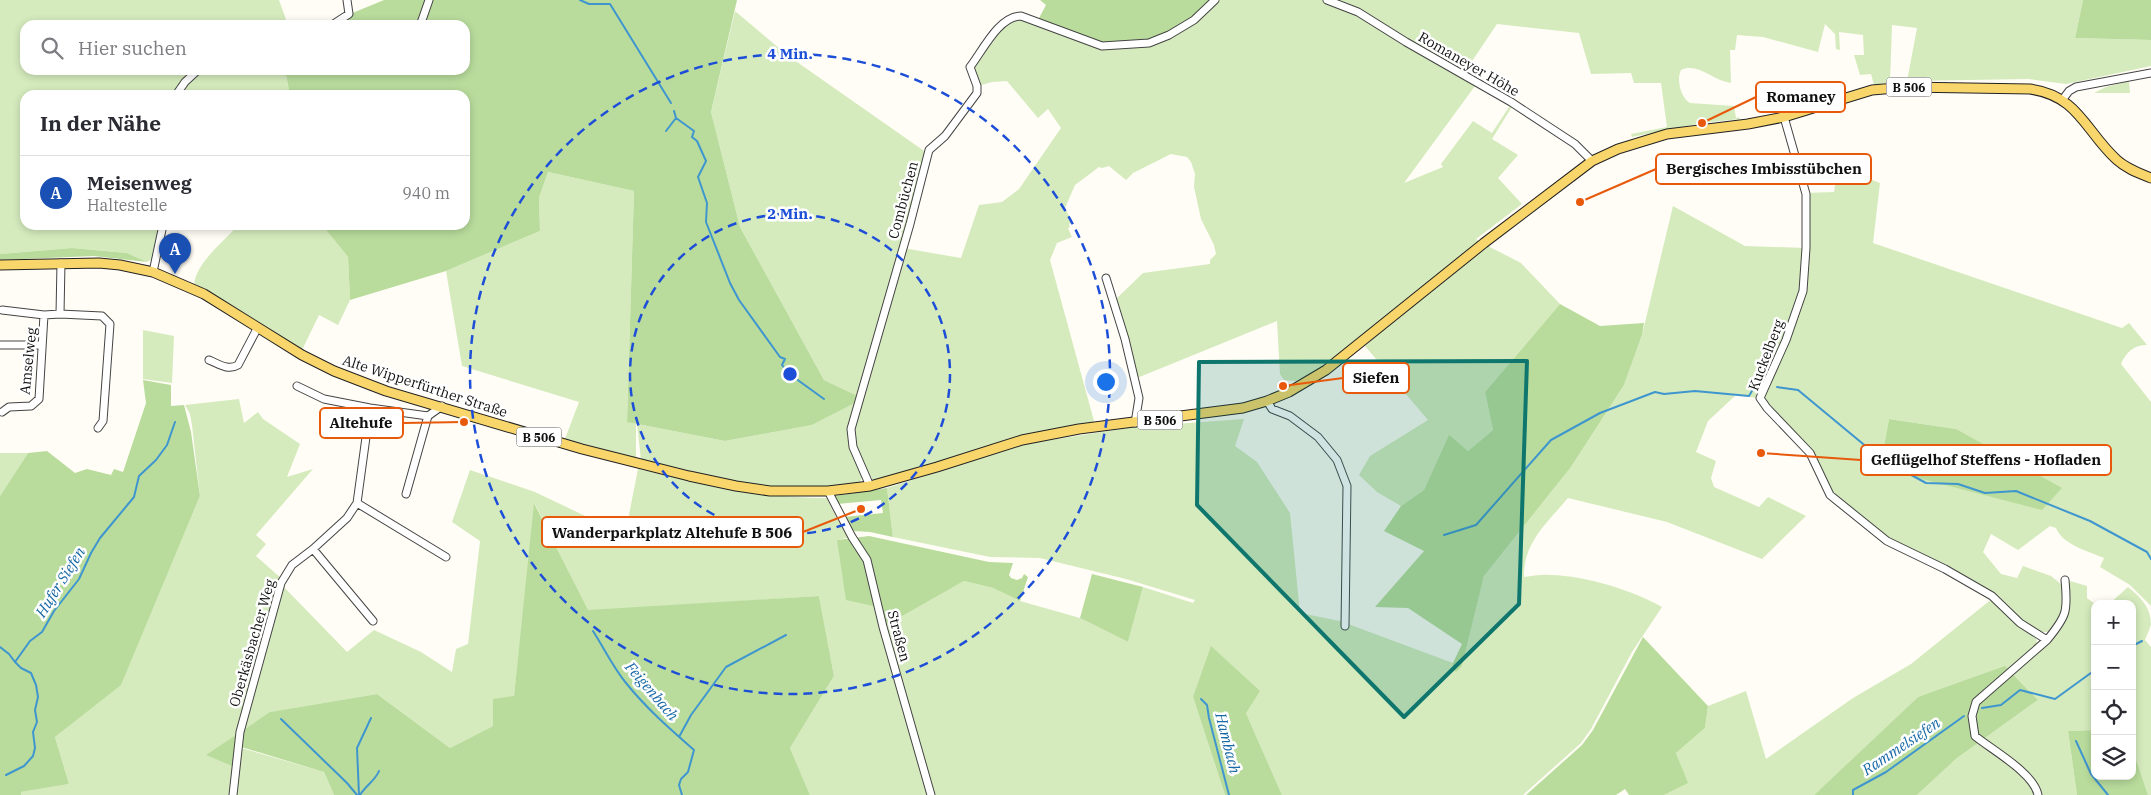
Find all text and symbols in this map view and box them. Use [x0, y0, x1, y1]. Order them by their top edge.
search box [20, 20, 470, 75]
street label: Romaneyer Höhe [1415, 28, 1523, 100]
icon: search [38, 34, 66, 62]
text: Hier suchen [78, 36, 187, 60]
text: 4 Min. [767, 44, 813, 63]
road number: B 506 [1886, 77, 1932, 96]
callout: Romaney [1756, 82, 1845, 112]
text: Romaney [1766, 87, 1836, 106]
text: In der Nähe [40, 109, 161, 137]
callout: Bergisches Imbisstübchen [1656, 154, 1871, 184]
street label: Combüchen [884, 159, 922, 241]
text: Bergisches Imbisstübchen [1666, 159, 1862, 178]
text: Meisenweg [87, 171, 192, 195]
text: A [50, 183, 62, 203]
text: 940 m [402, 183, 450, 203]
text: Haltestelle [87, 195, 167, 215]
text: 2 Min. [767, 204, 813, 223]
pin: A [159, 233, 191, 274]
street label: Kuckelberg [1744, 316, 1788, 393]
street label: Amselweg [16, 326, 41, 395]
street label: Alte Wipperfürther Straße [340, 351, 510, 421]
callout: Siefen [1343, 363, 1409, 393]
centre of rings [781, 365, 799, 383]
text: Siefen [1353, 368, 1399, 387]
your location [1093, 369, 1119, 395]
callout: Altehufe [320, 408, 403, 438]
road number: B 506 [1138, 410, 1182, 430]
text: Altehufe [330, 413, 392, 432]
road number: B 506 [516, 428, 562, 447]
callout: Geflügelhof Steffens - Hofladen [1861, 445, 2111, 475]
text: Geflügelhof Steffens - Hofladen [1871, 450, 2101, 469]
callout: Wanderparkplatz Altehufe B 506 [542, 517, 803, 547]
text: Wanderparkplatz Altehufe B 506 [552, 523, 792, 542]
water label: Hufer Siefen [30, 543, 89, 621]
street label: Oberkäsbacher Weg [225, 577, 279, 709]
map controls [2091, 600, 2136, 780]
button: + [2091, 600, 2136, 645]
street label: Straßen [884, 608, 914, 664]
button: − [2091, 645, 2136, 690]
water label: Feigenbach [621, 657, 683, 725]
button: locate [2091, 690, 2136, 735]
water label: Hambach [1211, 710, 1245, 776]
water label: Rammelsiefen [1858, 713, 1944, 780]
button: layers [2091, 735, 2136, 780]

